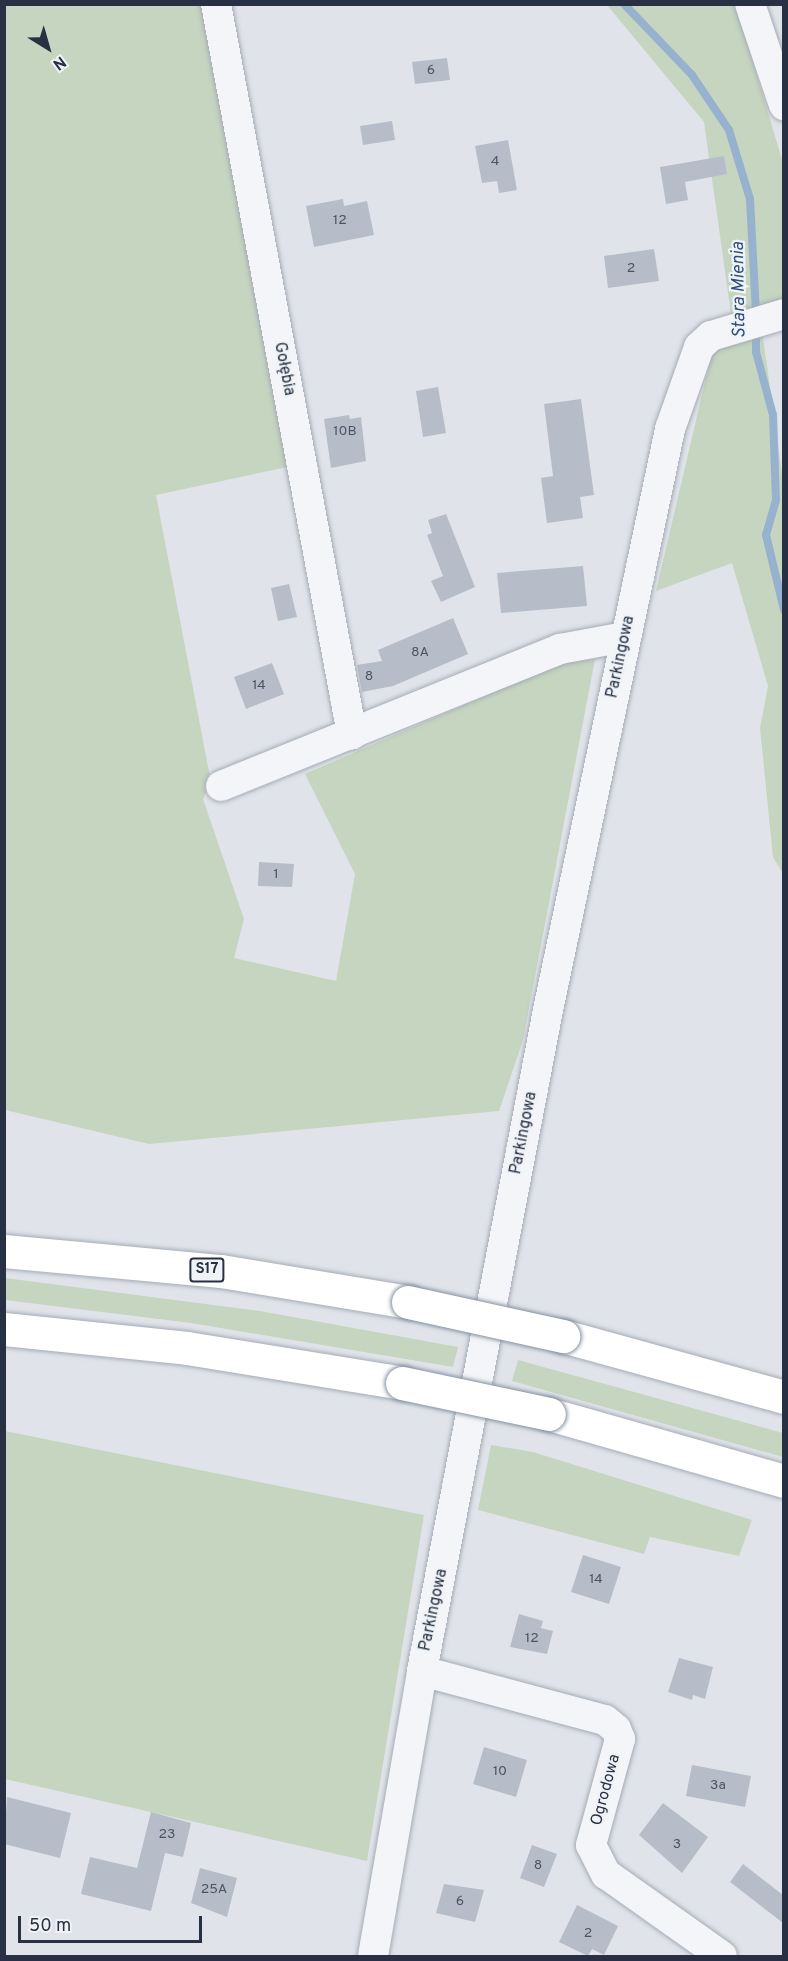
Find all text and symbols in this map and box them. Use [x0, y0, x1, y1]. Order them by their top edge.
north arrow [18, 18, 78, 78]
text: N [48, 51, 69, 74]
house number: 6 [427, 63, 435, 79]
house number: 4 [491, 154, 499, 170]
house number: 12 [333, 213, 347, 229]
water label: Stara Mienia [728, 241, 752, 339]
house number: 2 [627, 261, 635, 277]
street label: Gołębia [269, 341, 299, 397]
house number: 10B [333, 424, 357, 440]
street label: Parkingowa [603, 614, 639, 700]
house number: 8A [411, 645, 429, 661]
house number: 8 [365, 669, 373, 685]
house number: 14 [252, 678, 266, 694]
house number: 1 [273, 867, 279, 883]
street label: Parkingowa [507, 1090, 541, 1176]
road number: S17 [189, 1258, 225, 1282]
street label: Parkingowa [416, 1567, 452, 1653]
house number: 14 [589, 1572, 603, 1588]
house number: 12 [525, 1631, 539, 1647]
street label: Ogrodowa [587, 1752, 625, 1828]
house number: 10 [493, 1764, 507, 1780]
house number: 3a [710, 1778, 726, 1794]
house number: 23 [159, 1827, 175, 1843]
house number: 3 [673, 1837, 681, 1853]
house number: 8 [534, 1858, 542, 1874]
house number: 25A [201, 1882, 227, 1898]
house number: 6 [456, 1894, 464, 1910]
scale bar [21, 1904, 206, 1942]
text: 50 m [29, 1915, 71, 1938]
house number: 2 [584, 1926, 592, 1942]

